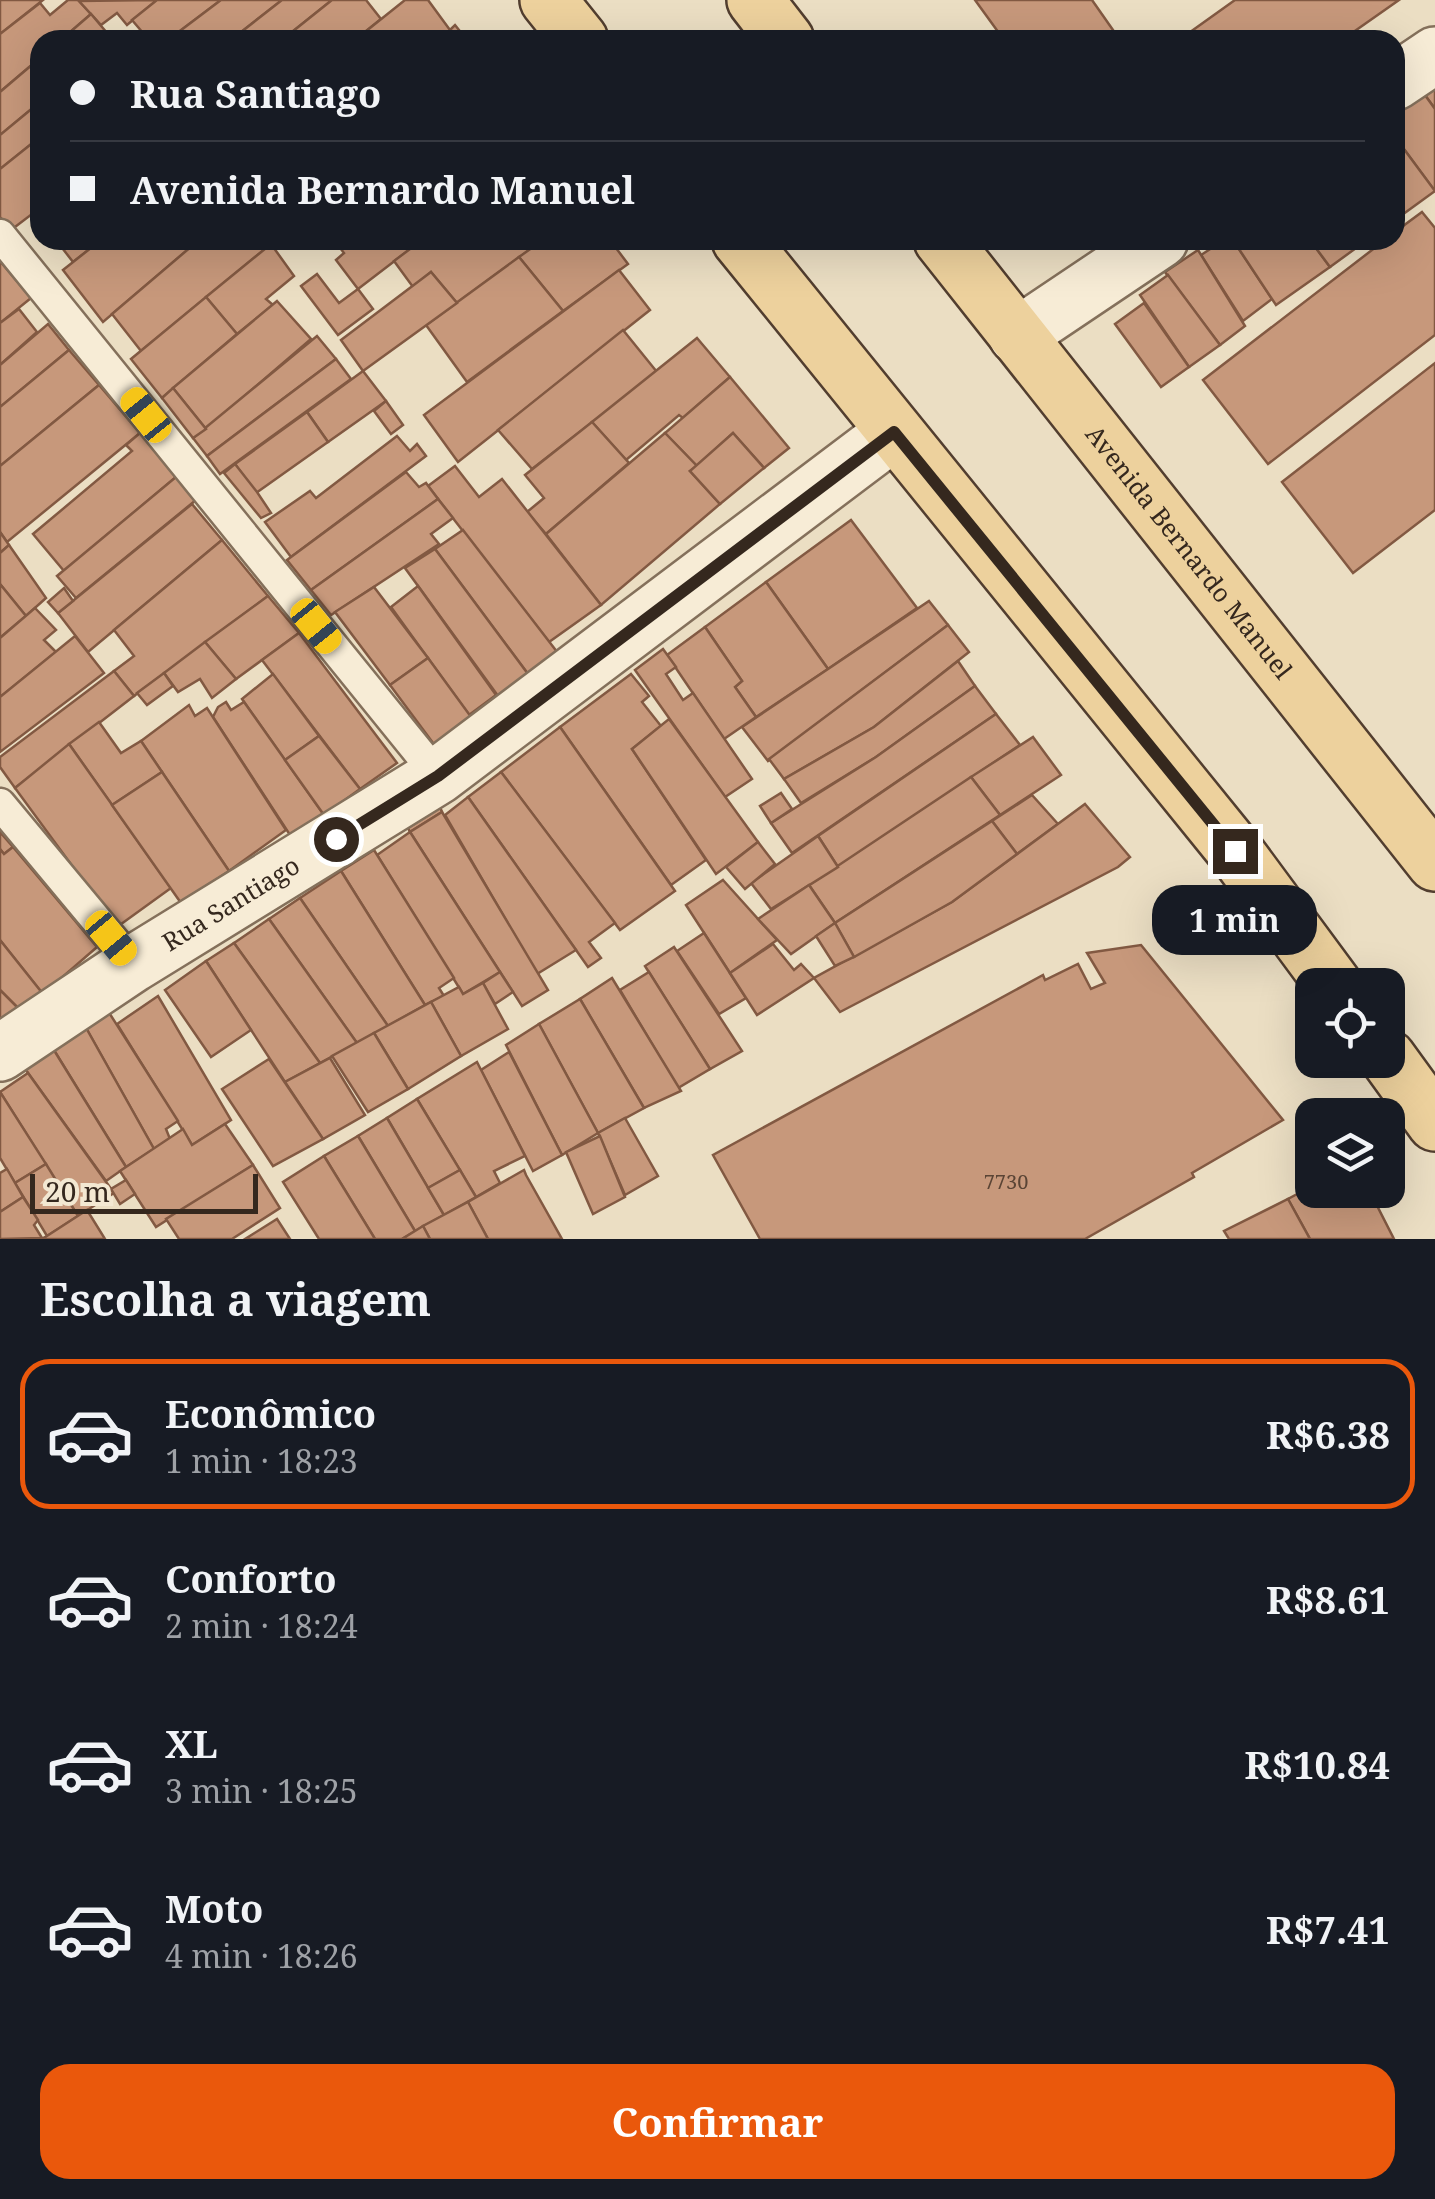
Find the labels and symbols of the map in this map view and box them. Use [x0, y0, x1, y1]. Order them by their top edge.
car [115, 382, 177, 448]
street label: Avenida Bernardo Manuel [1079, 418, 1301, 686]
car [285, 593, 347, 659]
route start [314, 817, 359, 862]
route end [1213, 829, 1258, 874]
street label: Rua Santiago [155, 848, 305, 958]
callout: 1 min [1152, 886, 1318, 956]
car [80, 905, 142, 971]
house number: 7730 [984, 1168, 1028, 1195]
scale bar [30, 1169, 258, 1214]

